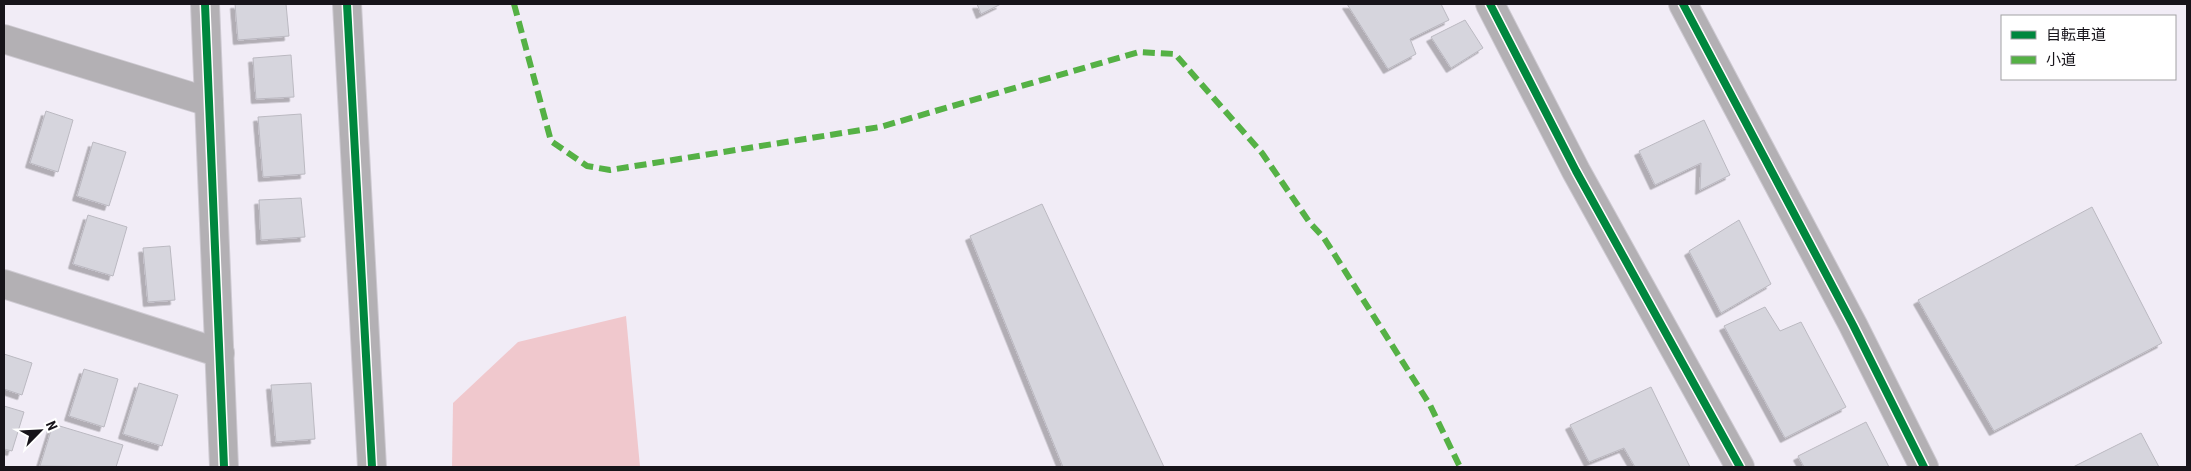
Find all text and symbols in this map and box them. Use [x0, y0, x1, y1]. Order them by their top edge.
legend [2001, 15, 2176, 80]
text: 自転車道 [2046, 26, 2106, 44]
text: 小道 [2046, 51, 2076, 69]
north arrow [15, 406, 65, 456]
text: N [43, 419, 61, 433]

